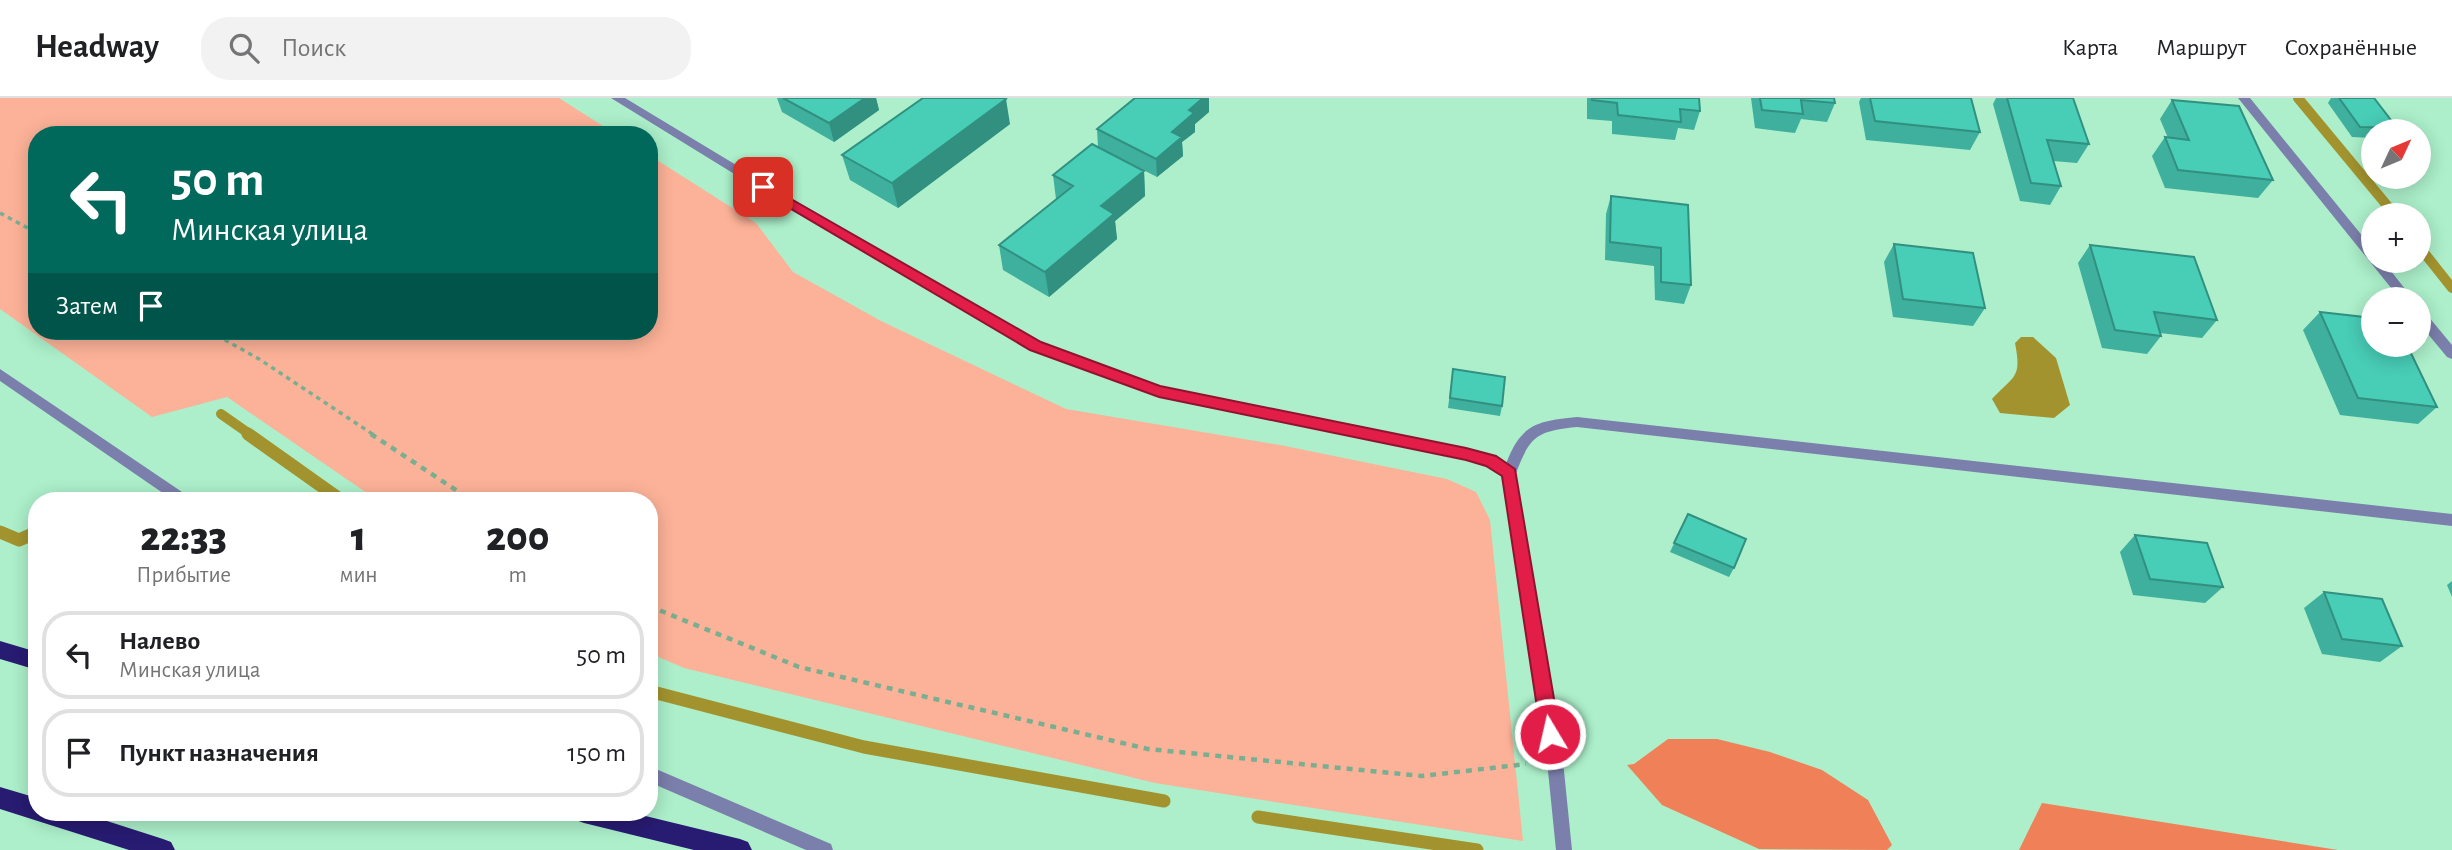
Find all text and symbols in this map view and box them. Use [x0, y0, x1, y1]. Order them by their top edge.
search box [201, 17, 691, 80]
icon: search [225, 29, 263, 67]
text: Headway [35, 31, 159, 64]
text: Поиск [281, 35, 346, 61]
text: Карта [2062, 36, 2118, 60]
text: Маршрут [2156, 36, 2246, 60]
text: Сохранённые [2284, 36, 2417, 60]
north arrow [2361, 119, 2431, 189]
map controls [2361, 119, 2431, 357]
icon: left [56, 154, 147, 245]
text: 50 m [171, 156, 265, 205]
pin [733, 157, 793, 217]
icon: arrive [744, 168, 782, 206]
button: + [2361, 203, 2431, 273]
text: Минская улица [171, 214, 368, 246]
icon: arrive [132, 287, 170, 325]
button: − [2361, 287, 2431, 357]
text: Затем [56, 293, 118, 319]
text: 22:33 [140, 516, 227, 558]
text: 1 [351, 516, 366, 558]
text: 200 [486, 516, 550, 558]
text: Прибытие [136, 564, 231, 587]
text: мин [339, 564, 378, 587]
text: m [509, 564, 527, 587]
text: Налево [119, 628, 200, 654]
icon: left [60, 636, 98, 674]
text: 50 m [576, 642, 626, 668]
text: Минская улица [119, 659, 261, 682]
position arrow [1513, 697, 1587, 771]
icon: arrive [60, 734, 98, 772]
text: Пункт назначения [119, 740, 319, 766]
text: 150 m [567, 740, 626, 766]

